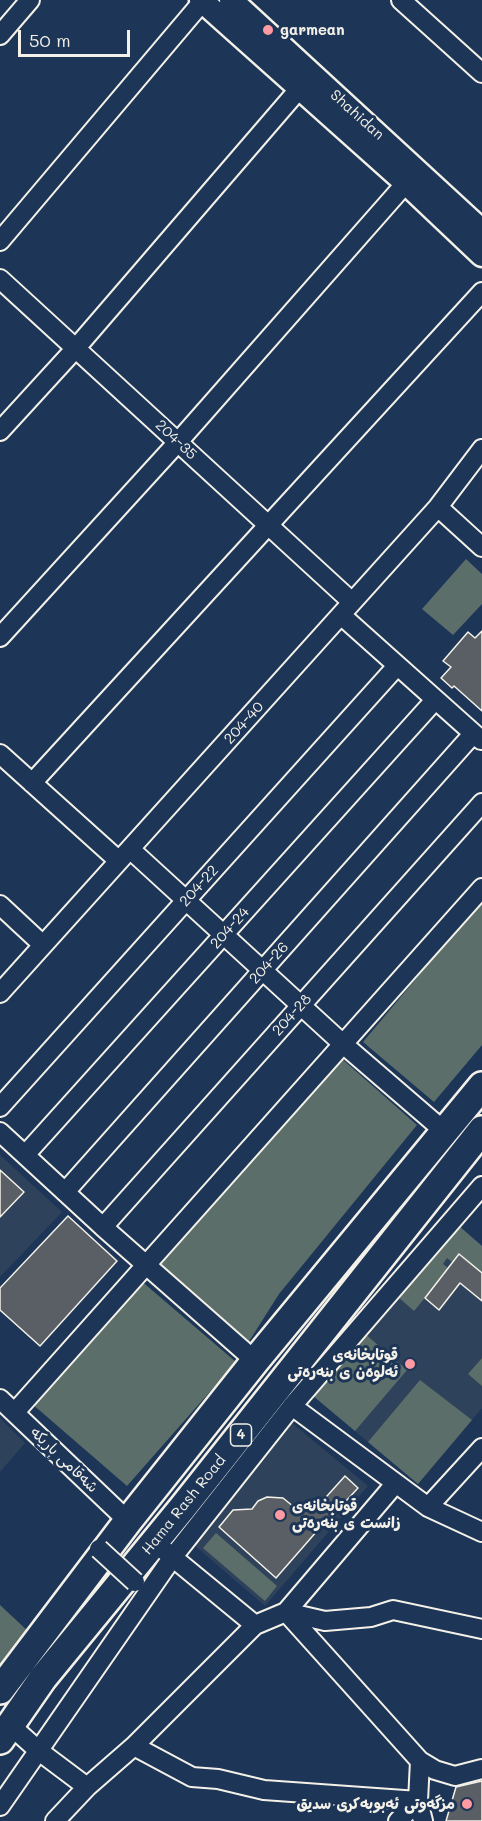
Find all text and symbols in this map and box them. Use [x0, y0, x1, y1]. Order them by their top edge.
scale bar [21, 18, 134, 56]
place label: garmean [280, 21, 345, 39]
marker: garmean [261, 23, 275, 37]
text: 50 m [29, 28, 71, 52]
street label: Shahidan [326, 86, 388, 144]
street label: 204-35 [151, 416, 201, 464]
street label: 204-40 [220, 698, 268, 748]
street label: 204-22 [176, 862, 222, 910]
street label: 204-24 [207, 903, 253, 953]
street label: 204-26 [246, 938, 292, 988]
street label: 204-28 [269, 990, 315, 1040]
place label: قوتابخانەی ئەلوەن ی بنەرەتی [287, 1346, 398, 1381]
marker: قوتابخانەی ئەلوەن ی بنەرەتی [403, 1357, 417, 1371]
street label: شەقامی باریکە [27, 1423, 101, 1497]
road number: 4 [230, 1424, 252, 1446]
street label: Hama Rash Road [138, 1452, 230, 1558]
place label: قوتابخانەی زانست ی بنەرەتی [292, 1497, 401, 1532]
marker: قوتابخانەی زانست ی بنەرەتی [273, 1508, 287, 1522]
place label: مزگەوتی ئەبوبەکری سدیق [296, 1795, 455, 1813]
marker: مزگەوتی ئەبوبەکری سدیق [460, 1797, 474, 1811]

